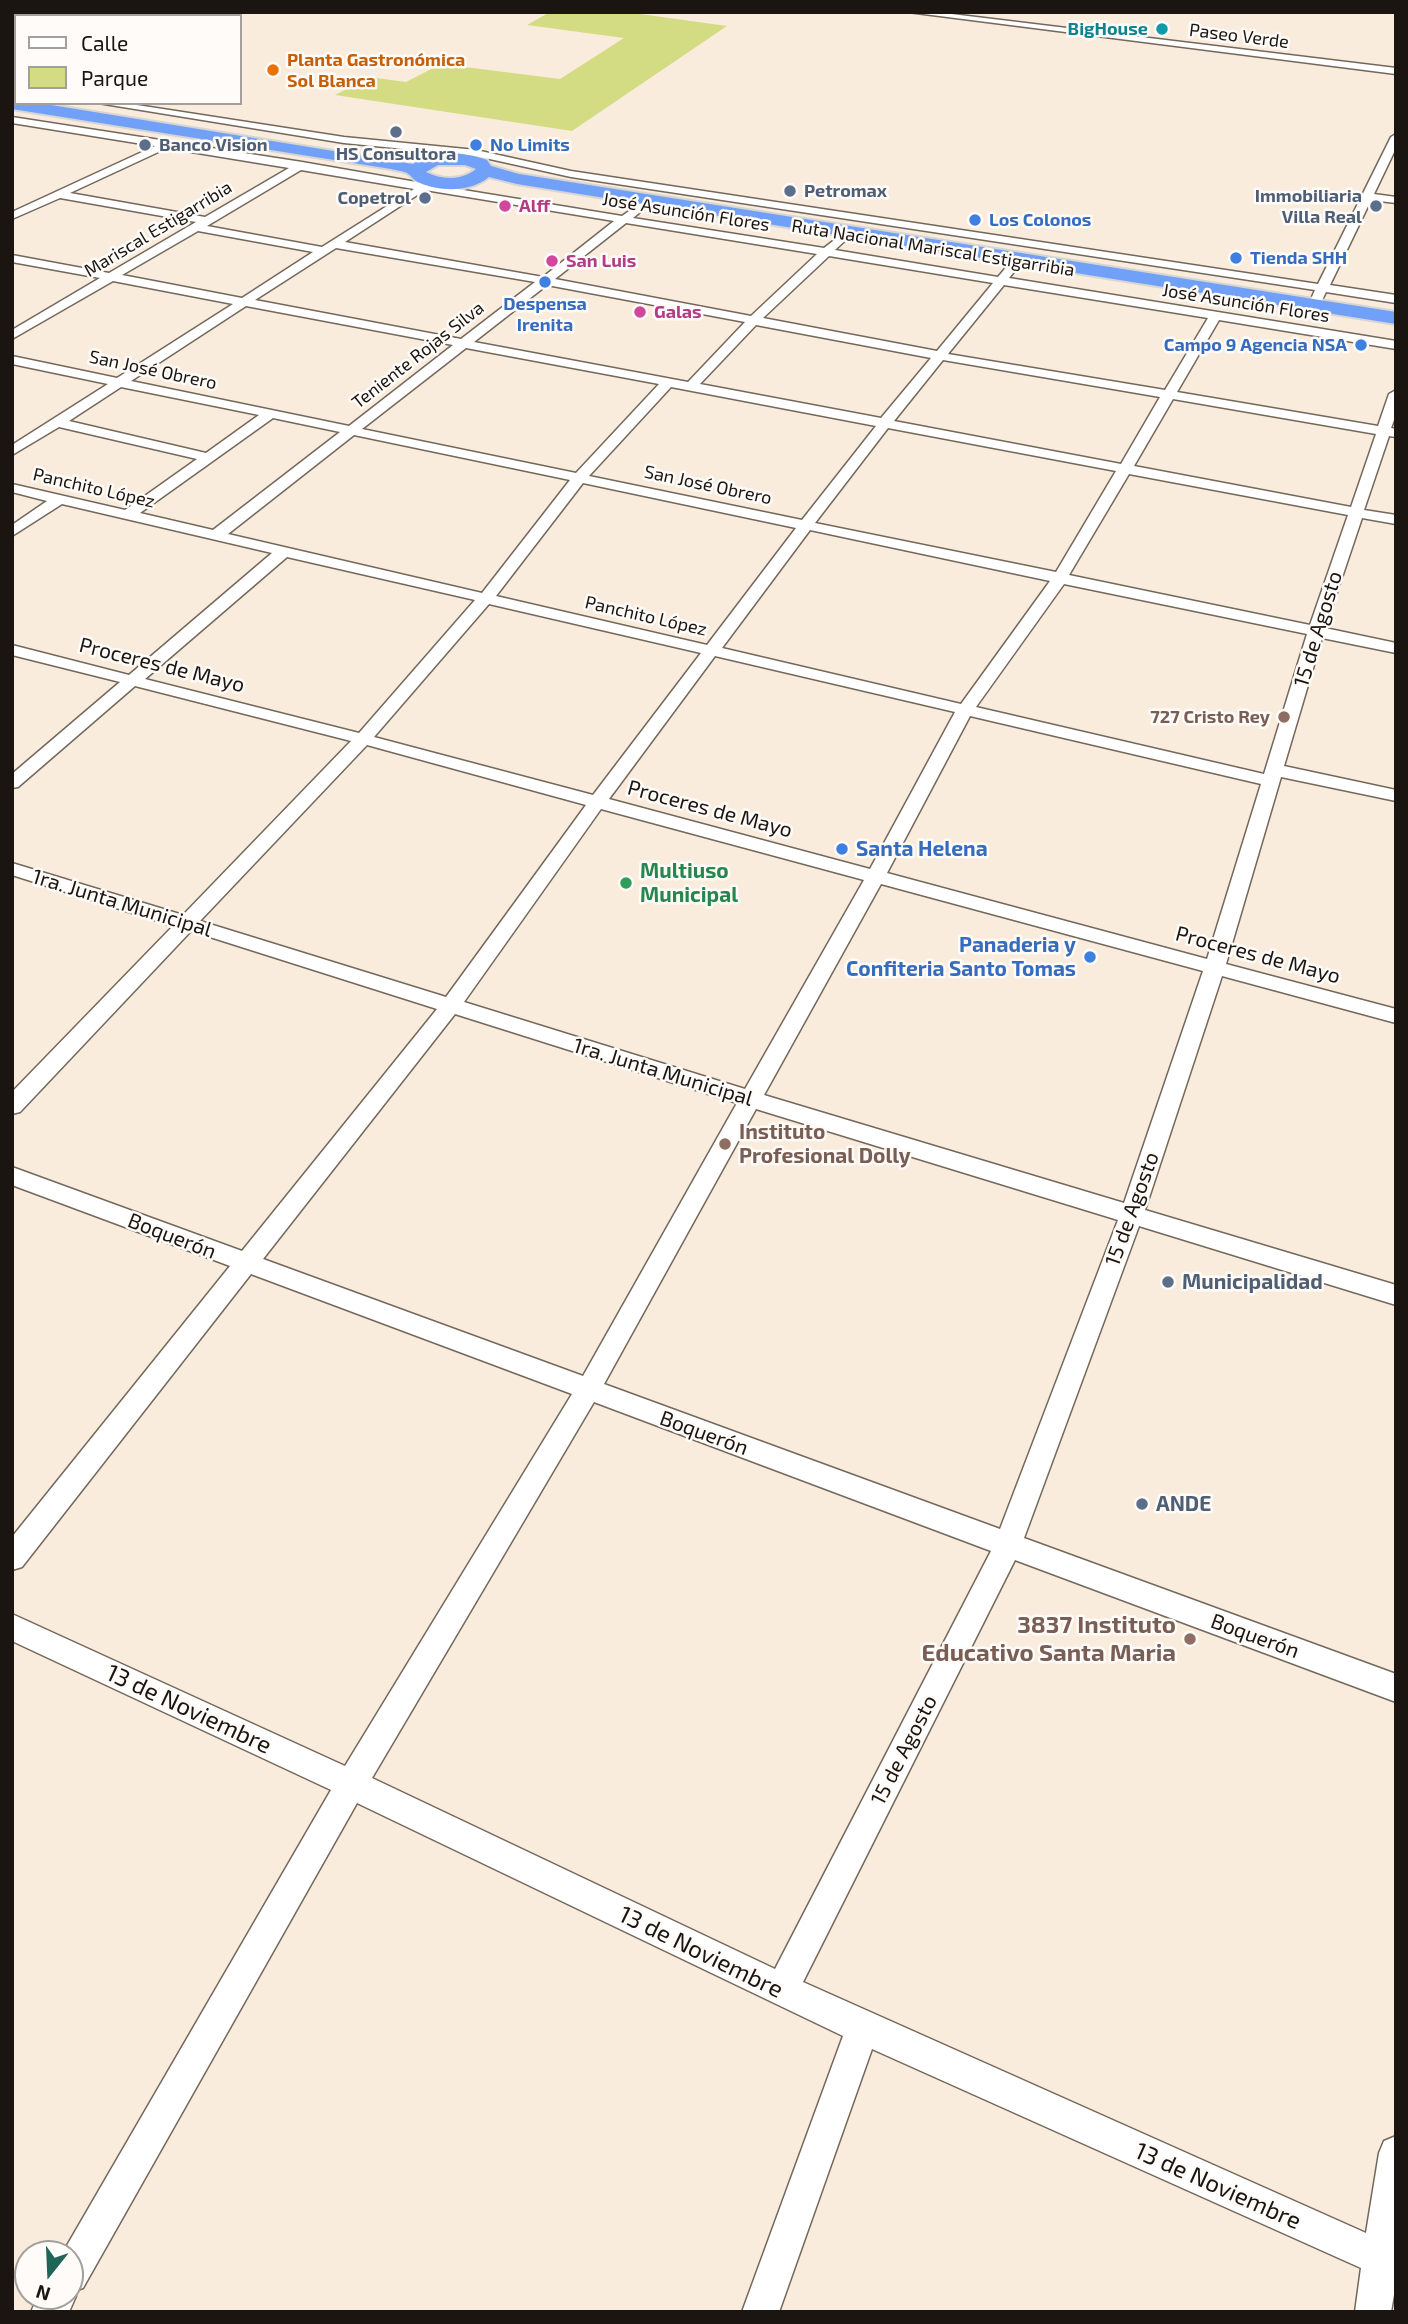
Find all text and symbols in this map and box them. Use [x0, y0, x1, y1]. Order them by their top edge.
legend [14, 14, 242, 105]
place label: BigHouse [1068, 18, 1148, 40]
street label: Paseo Verde [1188, 19, 1290, 53]
marker: BigHouse [1154, 21, 1170, 37]
text: Calle [81, 30, 128, 55]
place label: Planta Gastronómica Sol Blanca [287, 49, 465, 92]
marker: Planta Gastronómica Sol Blanca [265, 62, 281, 78]
text: Parque [81, 65, 148, 90]
marker: HS Consultora [388, 124, 404, 140]
place label: Banco Vision [159, 134, 268, 156]
place label: No Limits [490, 134, 570, 156]
marker: Banco Vision [137, 137, 153, 153]
marker: No Limits [468, 137, 484, 153]
place label: HS Consultora [336, 143, 456, 165]
street label: Mariscal Estigarribia [80, 176, 236, 282]
place label: Petromax [804, 180, 887, 202]
marker: Petromax [782, 183, 798, 199]
place label: Immobiliaria Villa Real [1255, 185, 1362, 228]
place label: Copetrol [337, 187, 411, 209]
street label: José Asunción Flores [601, 188, 771, 236]
marker: Copetrol [417, 190, 433, 206]
place label: Alff [519, 195, 550, 217]
marker: Alff [497, 198, 513, 214]
marker: Immobiliaria Villa Real [1368, 198, 1384, 214]
place label: Los Colonos [989, 209, 1091, 231]
marker: Los Colonos [967, 212, 983, 228]
street label: Ruta Nacional Mariscal Estigarribia [790, 215, 1076, 281]
place label: Tienda SHH [1250, 247, 1347, 269]
place label: San Luis [566, 250, 636, 272]
marker: Tienda SHH [1228, 250, 1244, 266]
marker: San Luis [544, 253, 560, 269]
marker: Despensa Irenita [537, 274, 553, 290]
street label: José Asunción Flores [1161, 279, 1331, 327]
place label: Despensa Irenita [503, 293, 587, 336]
street label: Teniente Rojas Silva [348, 297, 488, 413]
place label: Galas [654, 301, 702, 323]
marker: Galas [632, 304, 648, 320]
place label: Campo 9 Agencia NSA [1164, 334, 1347, 356]
marker: Campo 9 Agencia NSA [1353, 337, 1369, 353]
street label: San José Obrero [87, 346, 219, 394]
street label: San José Obrero [642, 461, 774, 509]
street label: Panchito López [31, 463, 157, 513]
street label: 15 de Agosto [1288, 568, 1348, 690]
street label: Panchito López [583, 591, 709, 641]
street label: Proceres de Mayo [77, 632, 247, 698]
place label: 727 Cristo Rey [1150, 706, 1270, 728]
marker: 727 Cristo Rey [1276, 709, 1292, 725]
street label: Proceres de Mayo [625, 775, 795, 843]
place label: Santa Helena [856, 836, 988, 862]
marker: Santa Helena [834, 841, 850, 857]
place label: Multiuso Municipal [640, 858, 738, 908]
street label: 1ra. Junta Municipal [29, 864, 215, 942]
marker: Multiuso Municipal [618, 875, 634, 891]
street label: Proceres de Mayo [1173, 921, 1343, 989]
place label: Panaderia y Confiteria Santo Tomas [846, 932, 1076, 982]
marker: Panaderia y Confiteria Santo Tomas [1082, 949, 1098, 965]
street label: 1ra. Junta Municipal [570, 1033, 756, 1111]
place label: Instituto Profesional Dolly [739, 1119, 911, 1169]
marker: Instituto Profesional Dolly [717, 1136, 733, 1152]
street label: 15 de Agosto [1100, 1149, 1164, 1269]
street label: Boquerón [124, 1208, 220, 1264]
place label: Municipalidad [1182, 1269, 1323, 1295]
marker: Municipalidad [1160, 1274, 1176, 1290]
street label: Boquerón [656, 1405, 752, 1461]
place label: ANDE [1156, 1491, 1211, 1517]
marker: ANDE [1134, 1496, 1150, 1512]
street label: Boquerón [1207, 1608, 1303, 1664]
place label: 3837 Instituto Educativo Santa Maria [921, 1611, 1176, 1667]
marker: 3837 Instituto Educativo Santa Maria [1182, 1631, 1198, 1647]
street label: 13 de Noviembre [102, 1658, 276, 1760]
street label: 15 de Agosto [866, 1691, 942, 1809]
street label: 13 de Noviembre [614, 1900, 788, 2004]
street label: 13 de Noviembre [1130, 2136, 1306, 2236]
north arrow [14, 2240, 84, 2310]
text: N [33, 2280, 53, 2307]

